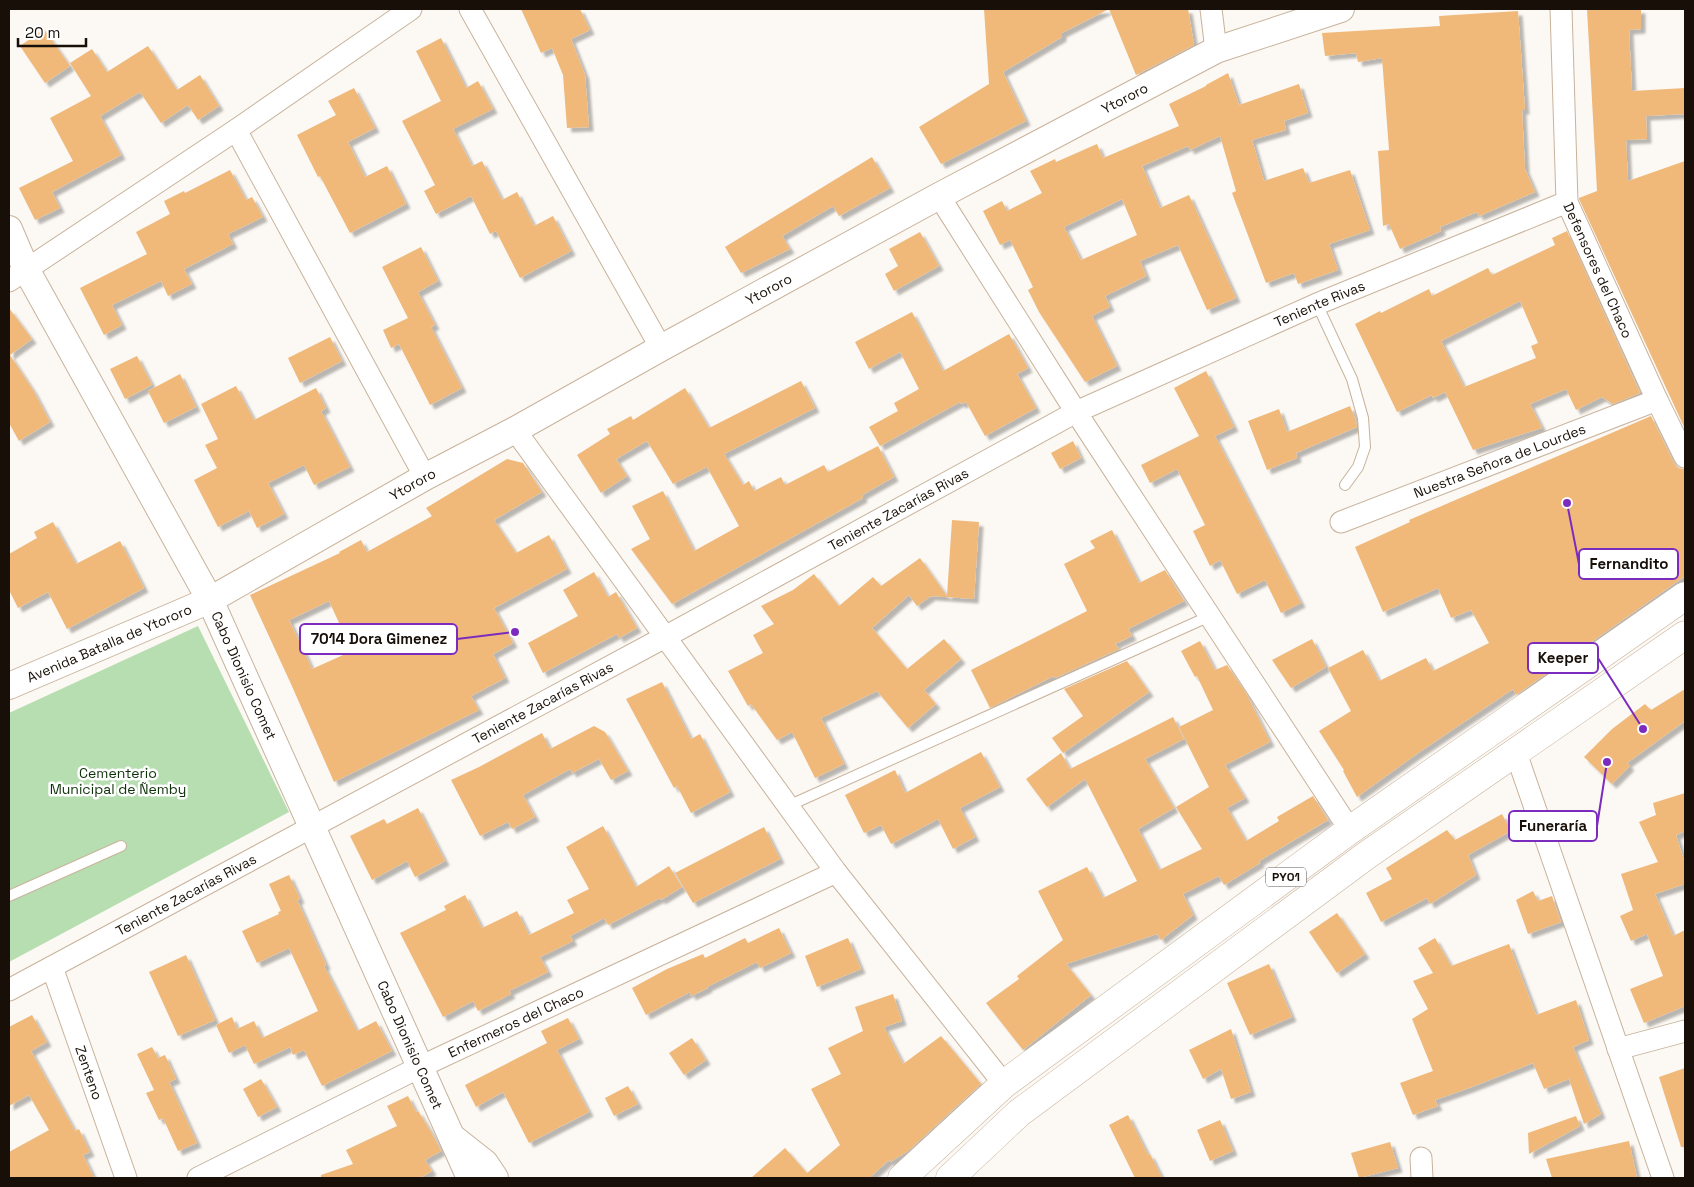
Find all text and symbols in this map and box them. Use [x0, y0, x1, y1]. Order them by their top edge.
scale bar [18, 15, 85, 47]
text: 20 m [25, 23, 60, 42]
street label: Ytororo [1098, 78, 1151, 118]
street label: Defensores del Chaco [1559, 199, 1637, 341]
street label: Ytororo [742, 269, 795, 309]
street label: Teniente Rivas [1271, 276, 1368, 331]
street label: Nuestra Señora de Lourdes [1411, 419, 1588, 502]
street label: Ytororo [386, 464, 439, 504]
street label: Teniente Zacarías Rivas [825, 464, 972, 555]
callout: Fernandito [1579, 549, 1678, 579]
text: Fernandito [1589, 554, 1669, 573]
street label: Avenida Batalla de Ytororo [24, 600, 194, 686]
street label: Cabo Dionisio Comet [207, 608, 281, 743]
callout: 7014 Dora Gimenez [300, 624, 457, 654]
text: 7014 Dora Gimenez [311, 629, 447, 648]
callout: Keeper [1528, 643, 1598, 673]
text: Keeper [1538, 648, 1588, 667]
street label: Teniente Zacarías Rivas [469, 658, 616, 748]
park label: Cementerio Municipal de Ñemby [50, 764, 186, 798]
callout: Funeraría [1509, 811, 1597, 841]
text: Funeraría [1519, 816, 1587, 835]
street label: Teniente Zacarías Rivas [113, 850, 259, 940]
road number: PY01 [1266, 868, 1306, 886]
street label: Cabo Dionisio Comet [373, 978, 447, 1112]
street label: Enfermeros del Chaco [445, 983, 586, 1062]
street label: Zenteno [71, 1043, 107, 1102]

